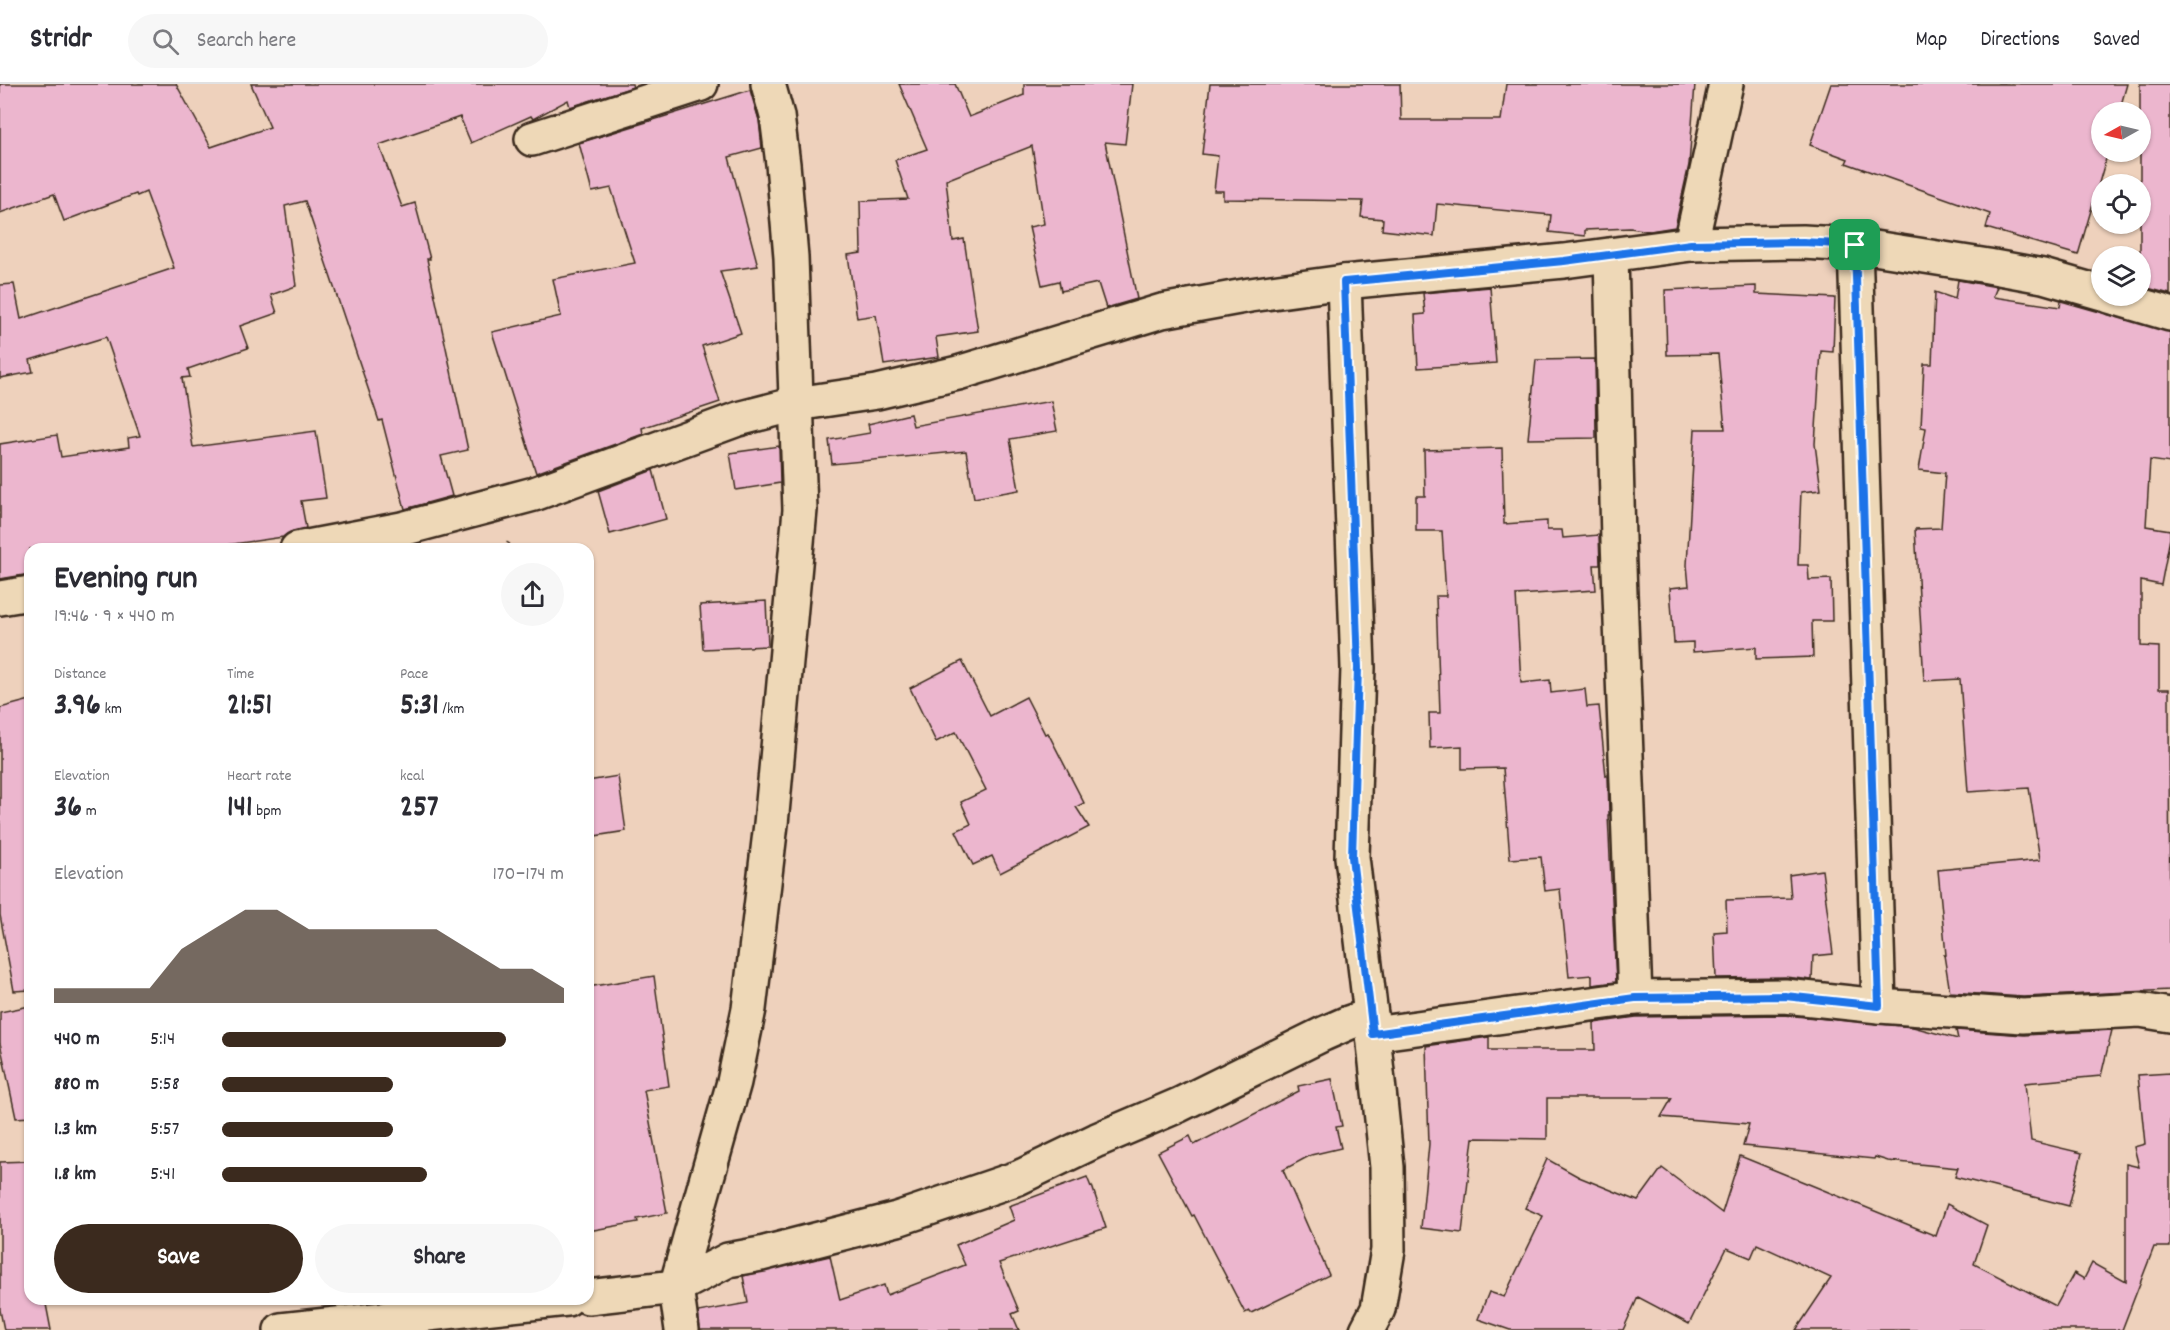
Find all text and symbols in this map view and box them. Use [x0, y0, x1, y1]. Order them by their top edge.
search box [128, 14, 548, 68]
text: Stridr [30, 21, 92, 61]
icon: search [149, 25, 182, 58]
text: Search here [197, 26, 296, 57]
text: Map [1916, 26, 1947, 56]
text: Directions [1980, 26, 2060, 56]
text: Saved [2093, 26, 2140, 56]
north arrow [2091, 102, 2151, 162]
map controls [2091, 102, 2151, 306]
button: locate [2091, 174, 2151, 234]
pin [1829, 219, 1880, 270]
icon: arrive [1838, 228, 1871, 261]
button: layers [2091, 246, 2151, 306]
text: Evening run [54, 557, 198, 604]
button: share [501, 563, 564, 626]
text: 19:46 · 9 × 440 m [54, 603, 175, 631]
text: Distance [54, 663, 106, 686]
text: Time [227, 663, 254, 686]
text: Pace [400, 663, 428, 686]
text: 3.96 [54, 686, 101, 729]
text: 21:51 [227, 686, 272, 729]
text: 5:31 [400, 686, 439, 729]
text: km [101, 698, 122, 721]
text: /km [439, 698, 465, 721]
text: Elevation [54, 765, 110, 788]
text: Heart rate [227, 765, 292, 788]
text: kcal [400, 765, 424, 788]
text: 36 [54, 788, 82, 831]
text: 141 [227, 788, 253, 831]
text: 257 [400, 788, 439, 831]
text: m [82, 800, 97, 823]
text: bpm [253, 800, 282, 823]
text: Elevation [54, 861, 124, 889]
text: 170–174 m [492, 861, 564, 889]
text: 440 m [54, 1026, 100, 1054]
text: 5:14 [150, 1026, 175, 1054]
text: 880 m [54, 1071, 99, 1099]
text: 5:58 [150, 1071, 180, 1099]
text: 1.3 km [54, 1116, 97, 1144]
text: 5:57 [150, 1116, 180, 1144]
text: 1.8 km [54, 1161, 96, 1189]
text: 5:41 [150, 1161, 175, 1189]
button: Save [54, 1224, 303, 1293]
button: Share [315, 1224, 564, 1293]

